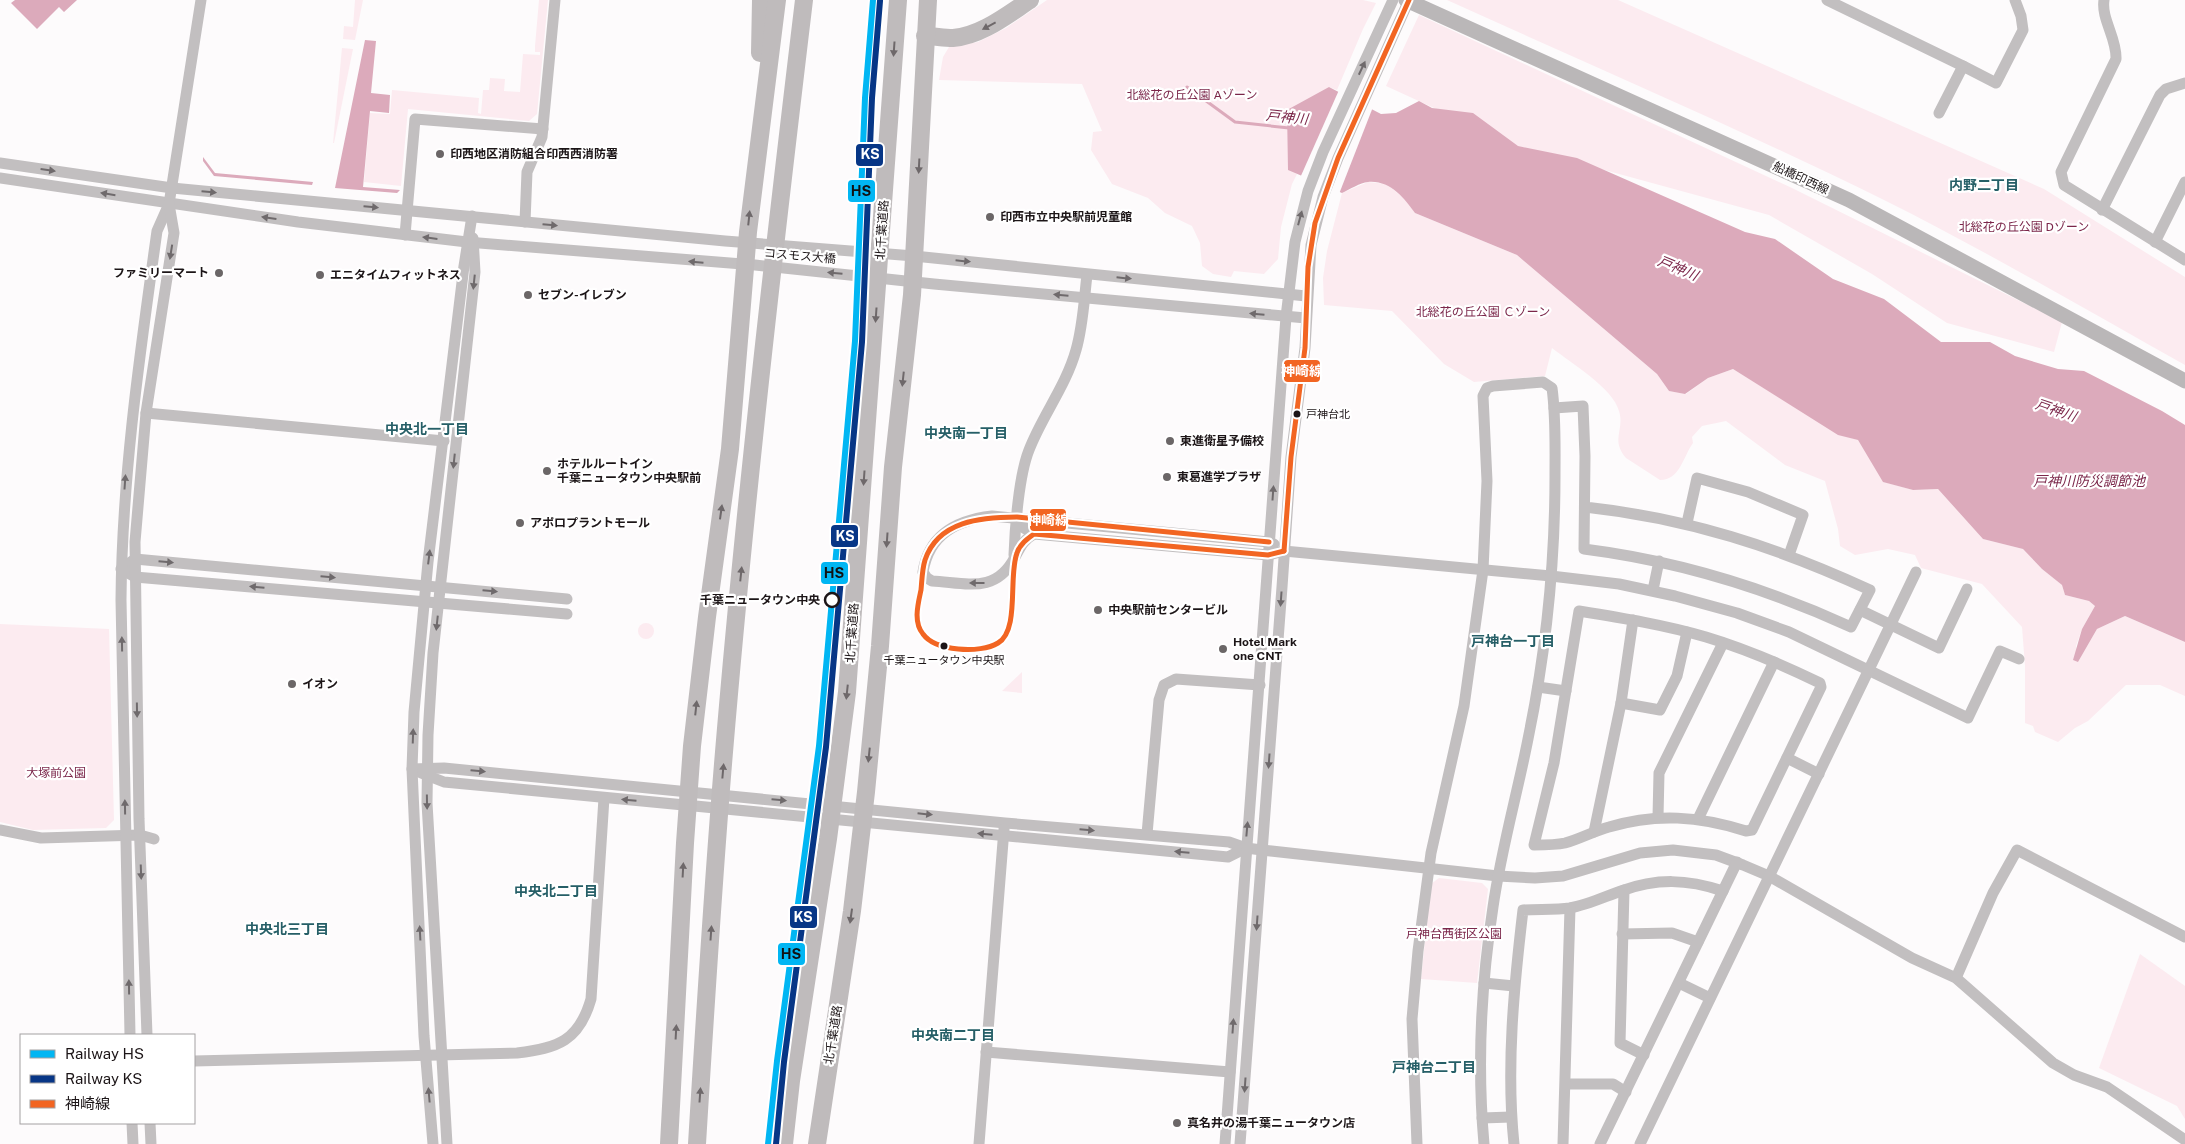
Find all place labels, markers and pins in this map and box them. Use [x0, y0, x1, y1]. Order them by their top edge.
place label: 印西地区消防組合印西西消防署 [450, 147, 618, 161]
marker: 印西地区消防組合印西西消防署 [434, 148, 446, 160]
place label: 印西市立中央駅前児童館 [1000, 210, 1132, 224]
marker: 印西市立中央駅前児童館 [984, 211, 996, 223]
place label: ファミリーマート [113, 266, 209, 280]
marker: ファミリーマート [213, 267, 225, 279]
place label: エニタイムフィットネス [330, 268, 461, 282]
marker: エニタイムフィットネス [314, 269, 326, 281]
place label: セブン-イレブン [538, 288, 627, 302]
marker: セブン-イレブン [522, 289, 534, 301]
place label: 戸神台北 [1306, 408, 1350, 420]
marker: 戸神台北 [1292, 409, 1302, 419]
place label: 東進衛星予備校 [1180, 434, 1264, 448]
marker: 東進衛星予備校 [1164, 435, 1176, 447]
place label: ホテルルートイン 千葉ニュータウン中央駅前 [557, 457, 701, 485]
marker: ホテルルートイン 千葉ニュータウン中央駅前 [541, 465, 553, 477]
place label: 東葛進学プラザ [1177, 470, 1261, 484]
marker: 東葛進学プラザ [1161, 471, 1173, 483]
place label: アポロプラントモール [530, 516, 650, 530]
marker: アポロプラントモール [514, 517, 526, 529]
marker: 千葉ニュータウン中央 [824, 592, 840, 608]
place label: 千葉ニュータウン中央 [700, 593, 820, 607]
place label: 中央駅前センタービル [1108, 603, 1228, 617]
marker: 中央駅前センタービル [1092, 604, 1104, 616]
place label: Hotel Mark one CNT [1233, 635, 1297, 663]
marker: 千葉ニュータウン中央駅 [939, 641, 949, 651]
marker: Hotel Mark one CNT [1217, 643, 1229, 655]
place label: 千葉ニュータウン中央駅 [884, 654, 1005, 666]
place label: イオン [302, 677, 338, 691]
marker: イオン [286, 678, 298, 690]
place label: 真名井の湯千葉ニュータウン店 [1187, 1116, 1355, 1130]
marker: 真名井の湯千葉ニュータウン店 [1171, 1117, 1183, 1129]

